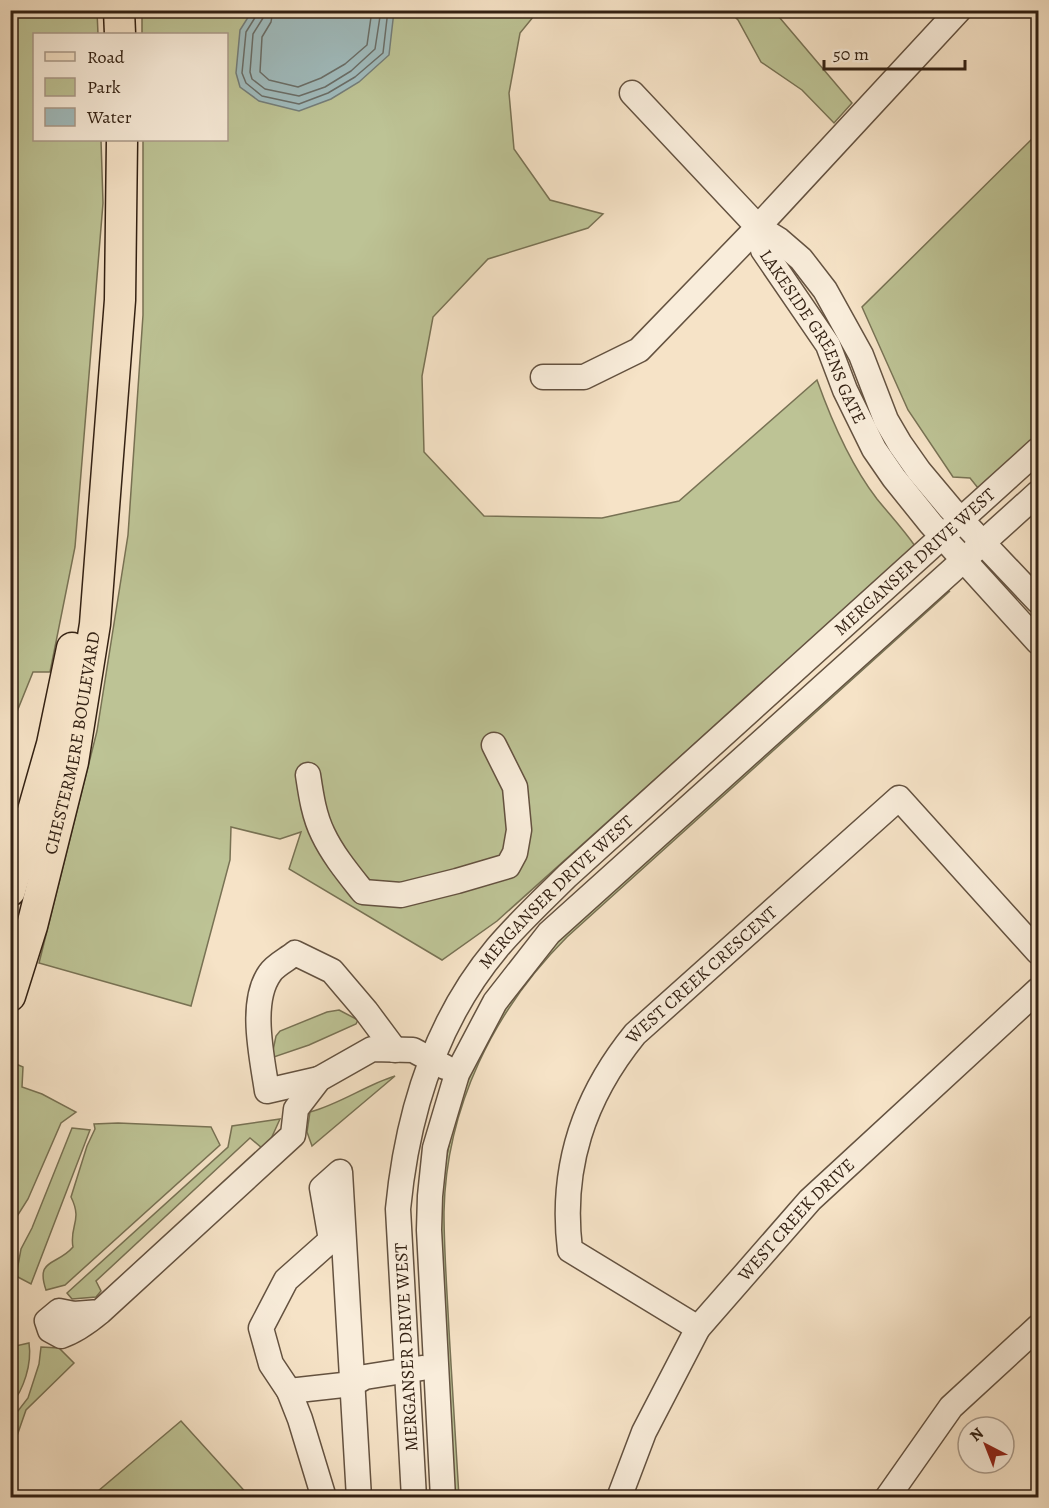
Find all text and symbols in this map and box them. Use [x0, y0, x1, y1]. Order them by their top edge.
legend [33, 33, 228, 141]
scale bar [824, 33, 965, 71]
text: 50 m [833, 42, 869, 66]
text: Road [87, 45, 125, 69]
text: Park [87, 75, 121, 99]
text: Water [86, 105, 132, 129]
street label: LAKESIDE GREENS GATE [754, 244, 872, 428]
street label: MERGANSER DRIVE WEST [829, 482, 1000, 641]
street label: CHESTERMERE BOULEVARD [38, 630, 106, 857]
street label: MERGANSER DRIVE WEST [473, 810, 638, 974]
street label: WEST CREEK CRESCENT [619, 901, 782, 1049]
street label: WEST CREEK DRIVE [732, 1153, 860, 1287]
street label: MERGANSER DRIVE WEST [389, 1242, 423, 1452]
north arrow [956, 1415, 1016, 1475]
text: N [965, 1422, 989, 1447]

